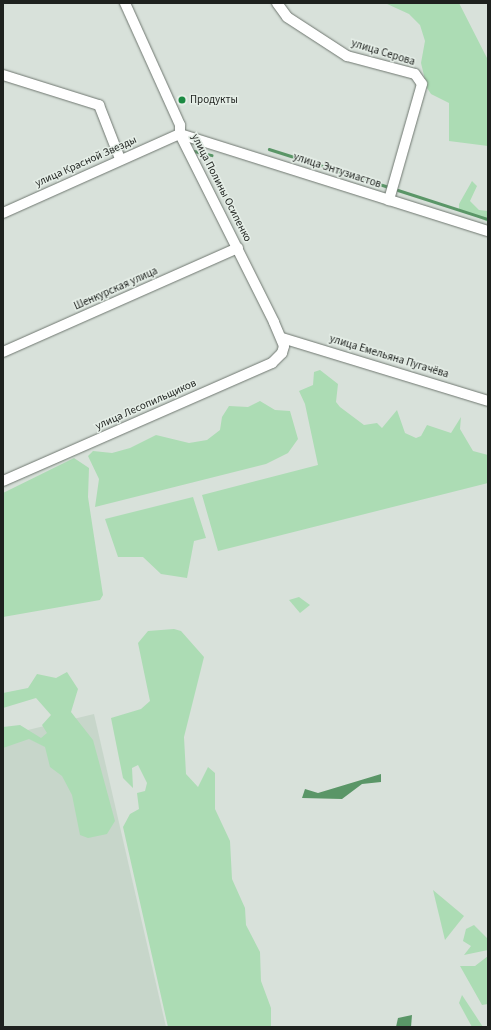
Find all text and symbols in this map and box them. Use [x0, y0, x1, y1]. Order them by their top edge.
street label: улица Серова [350, 37, 416, 69]
place label: Продукты [190, 93, 238, 107]
marker: Продукты [177, 95, 187, 105]
street label: улица Полины Осипенко [188, 132, 254, 244]
street label: улица Красной Звезды [33, 134, 139, 190]
street label: улица Энтузиастов [291, 151, 383, 191]
street label: Шенкурская улица [72, 265, 160, 313]
street label: улица Емельяна Пугачёва [328, 333, 450, 381]
street label: улица Лесопильщиков [93, 377, 199, 433]

